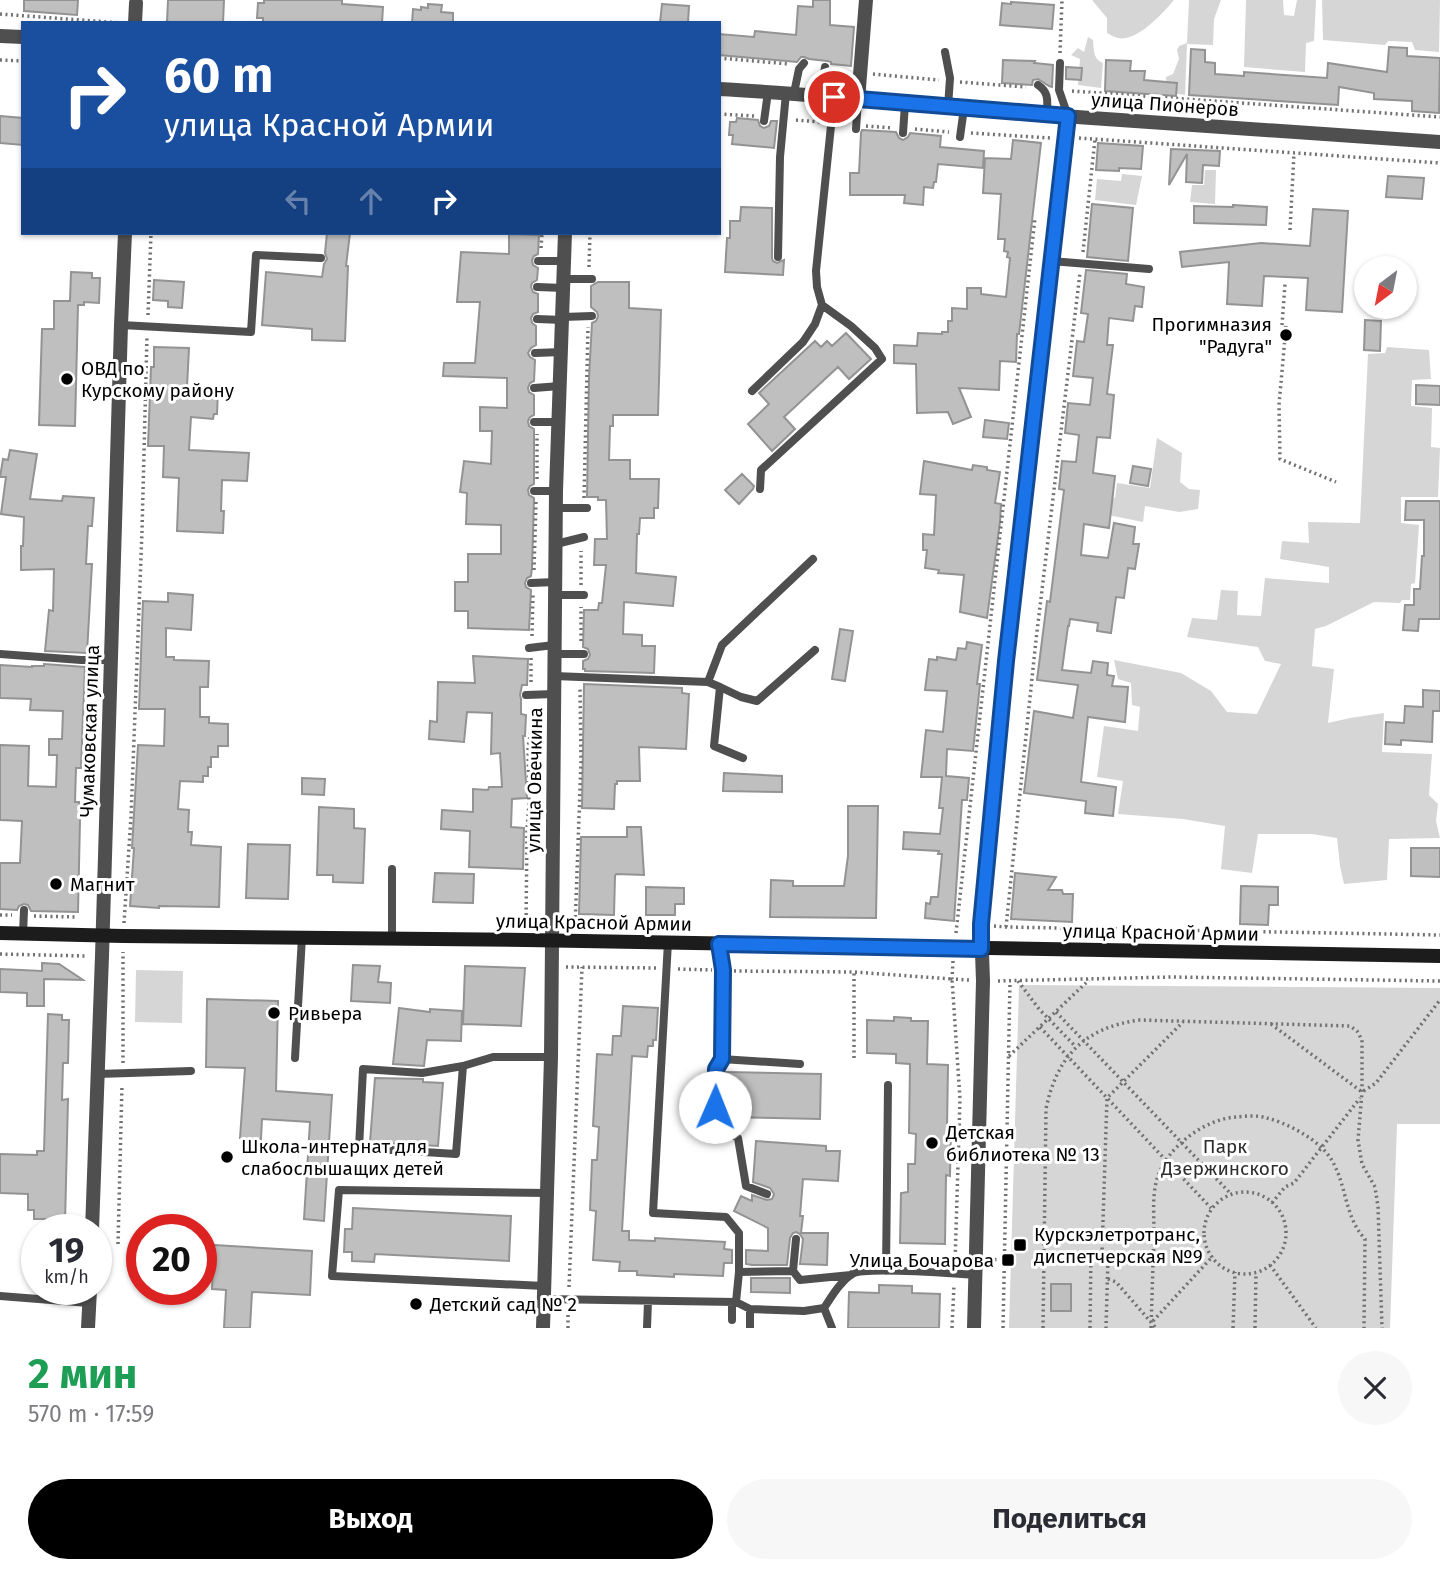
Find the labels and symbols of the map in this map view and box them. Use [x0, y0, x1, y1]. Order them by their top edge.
pin [804, 67, 864, 127]
street label: улица Пионеров [1090, 88, 1240, 121]
north arrow [1354, 256, 1418, 318]
place label: Прогимназия "Радуга" [1152, 313, 1272, 358]
marker: Прогимназия "Радуга" [1278, 327, 1294, 343]
place label: ОВД по Курскому району [81, 357, 235, 402]
marker: ОВД по Курскому району [59, 371, 75, 387]
street label: Чумаковская улица [75, 644, 104, 818]
street label: улица Овечкина [522, 707, 547, 853]
place label: Магнит [70, 873, 135, 896]
marker: Магнит [48, 876, 64, 892]
street label: улица Красной Армии [496, 909, 692, 936]
street label: улица Красной Армии [1063, 919, 1259, 946]
place label: Ривьера [288, 1002, 362, 1025]
marker: Ривьера [266, 1005, 282, 1021]
position arrow [678, 1070, 752, 1144]
place label: Детская библиотека № 13 [945, 1121, 1100, 1166]
place label: Школа-интернат для слабослышащих детей [241, 1135, 444, 1180]
marker: Детская библиотека № 13 [924, 1135, 940, 1151]
park label: Парк Дзержинского [1160, 1135, 1289, 1180]
marker: Школа-интернат для слабослышащих детей [219, 1149, 235, 1165]
speed limit sign: 20 [126, 1214, 217, 1305]
place label: Курскэлетротранс, диспетчерская №9 [1034, 1223, 1203, 1268]
marker: Курскэлетротранс, диспетчерская №9 [1012, 1237, 1028, 1253]
place label: Улица Бочарова [850, 1249, 994, 1272]
marker: Улица Бочарова [1000, 1252, 1016, 1268]
place label: Детский сад № 2 [429, 1293, 577, 1316]
marker: Детский сад № 2 [408, 1296, 424, 1312]

